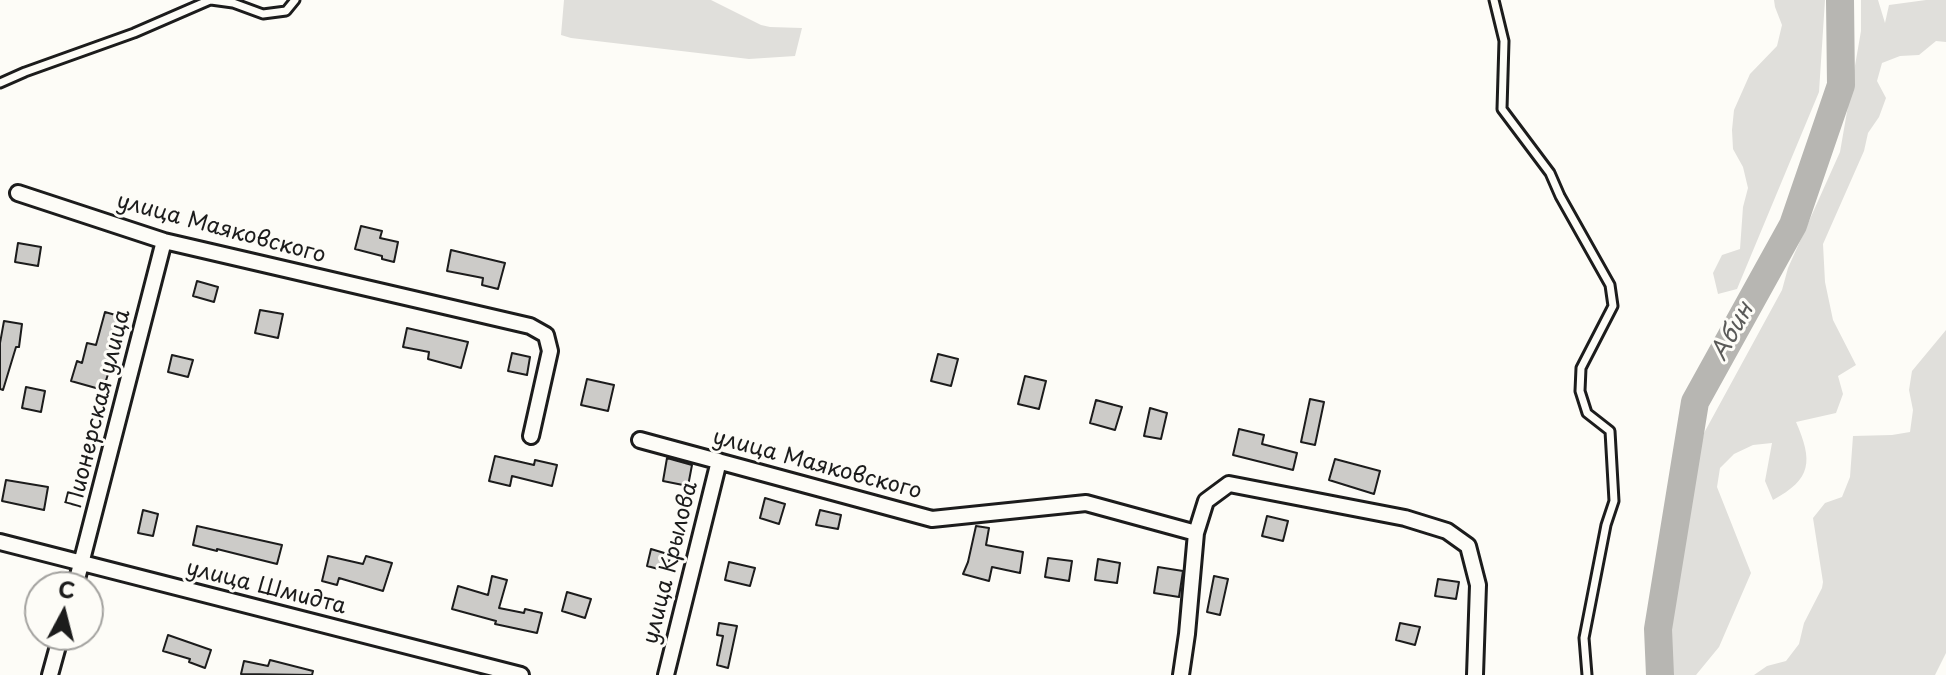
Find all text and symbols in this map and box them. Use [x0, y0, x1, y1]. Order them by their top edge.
street label: улица Маяковского [114, 188, 328, 270]
water label: Абин [1706, 298, 1760, 366]
street label: Пионерская улица [62, 307, 136, 511]
street label: улица Маяковского [710, 424, 924, 506]
street label: улица Крылова [638, 479, 704, 647]
street label: улица Шмидта [183, 555, 349, 621]
north arrow [24, 571, 104, 651]
text: С [57, 571, 77, 606]

